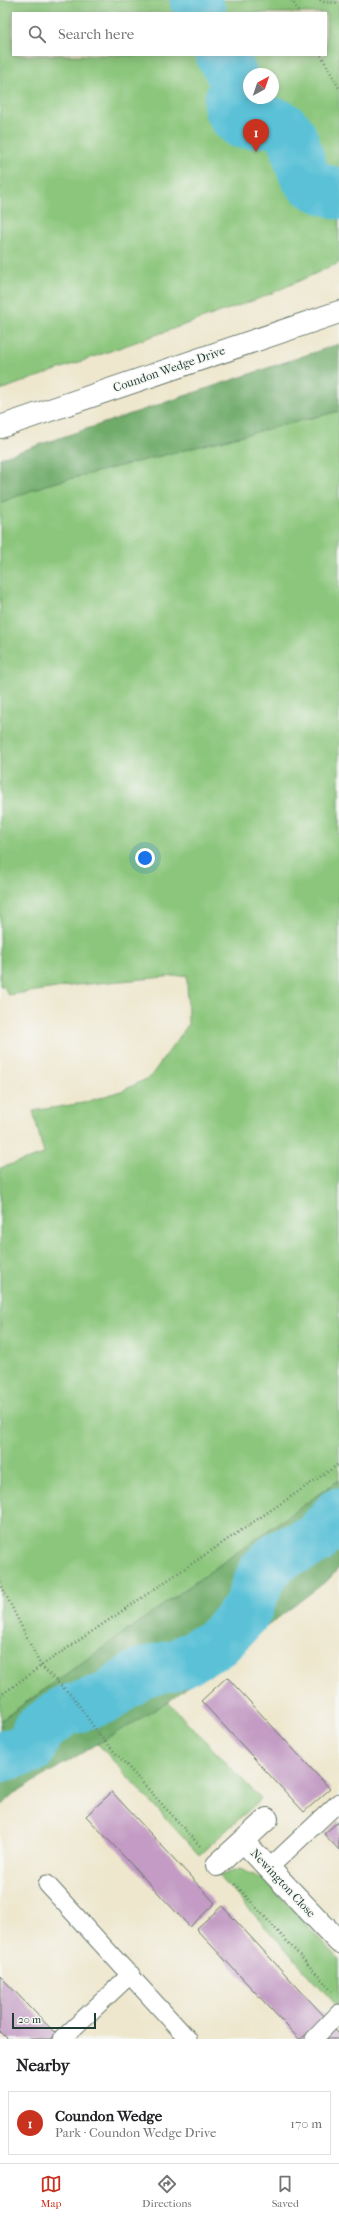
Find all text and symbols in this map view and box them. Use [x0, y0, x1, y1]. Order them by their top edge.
search box [12, 12, 327, 56]
icon: search [26, 23, 48, 45]
text: Search here [58, 25, 134, 43]
north arrow [243, 68, 279, 104]
pin: 1 [243, 119, 269, 152]
street label: Coundon Wedge Drive [111, 343, 227, 395]
your location [135, 848, 155, 868]
street label: Newington Close [248, 1846, 318, 1920]
scale bar [12, 2011, 96, 2030]
text: 20 m [18, 2013, 41, 2026]
text: Nearby [16, 2055, 70, 2075]
text: Coundon Wedge [55, 2107, 162, 2125]
text: 1 [28, 2116, 32, 2131]
text: 170 m [290, 2116, 322, 2131]
text: Park · Coundon Wedge Drive [55, 2125, 216, 2140]
tab: Map [40, 2173, 62, 2210]
tab: Directions [142, 2173, 192, 2210]
tab: Saved [272, 2173, 299, 2210]

